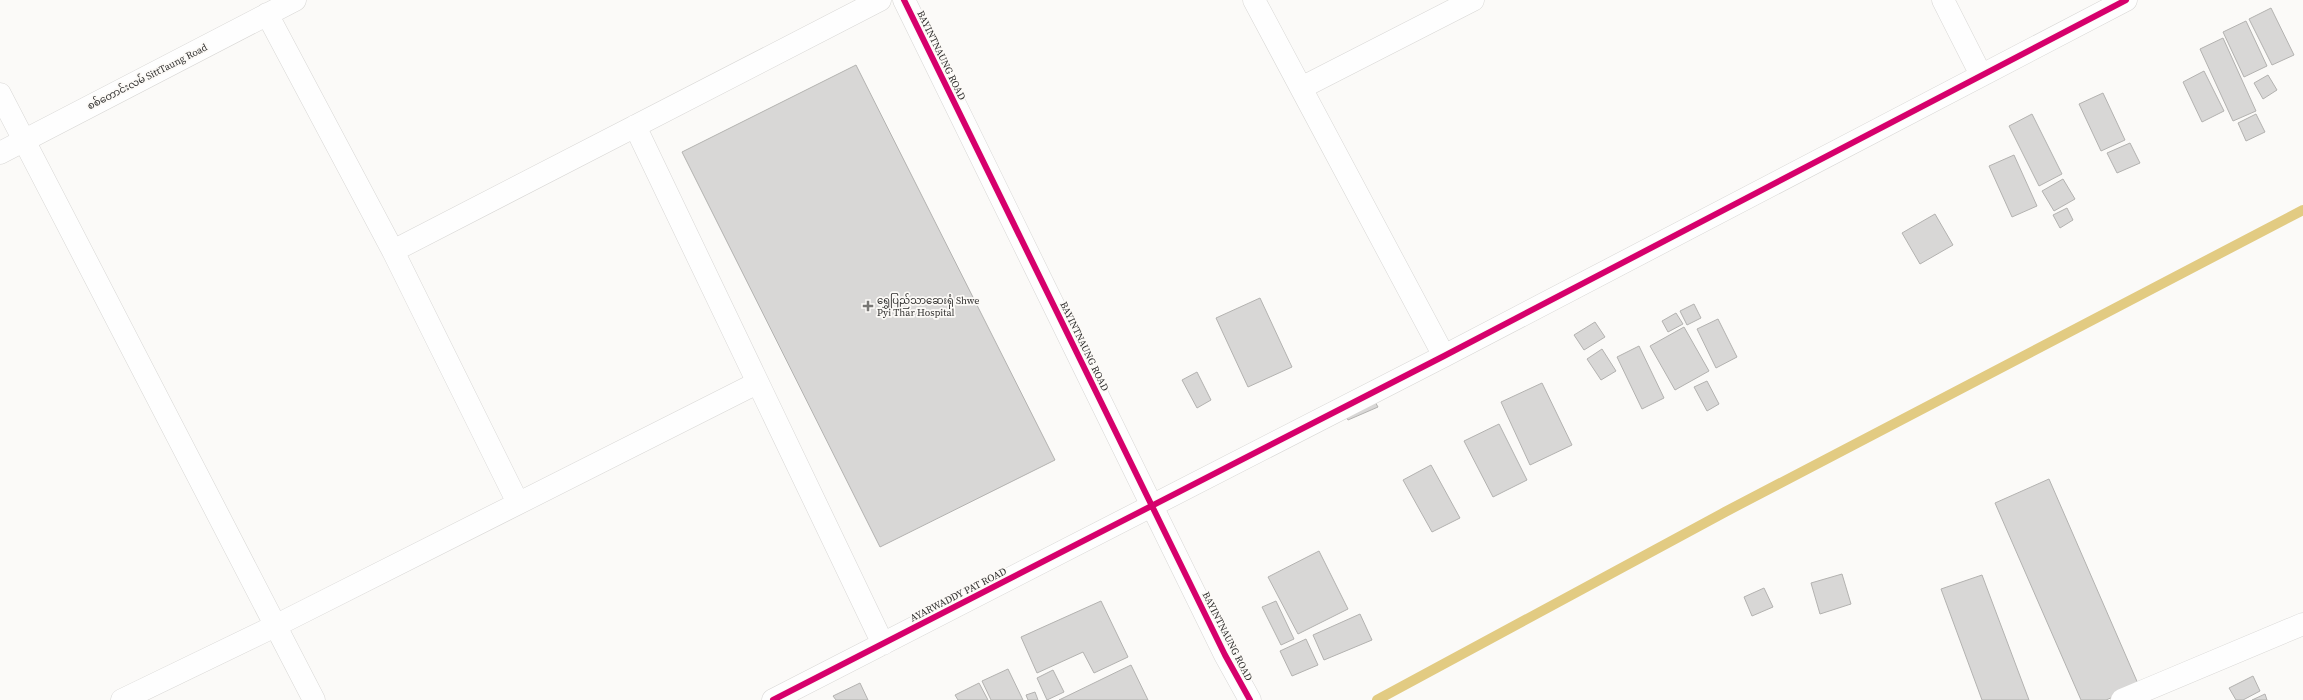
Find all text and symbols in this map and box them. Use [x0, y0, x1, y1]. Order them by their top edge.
street label: BAYINTNAUNG ROAD [914, 8, 969, 102]
street label: စစ်တောင်းလမ် SittTaung Road [84, 39, 210, 112]
place label: ရွှေပြည်သာဆေးရုံ Shwe Pyi Thar Hospital [877, 293, 979, 319]
street label: BAYINTNAUNG ROAD [1057, 299, 1112, 393]
marker: ရွှေပြည်သာဆေးရုံ Shwe Pyi Thar Hospital [862, 300, 874, 312]
street label: AYARWADDY PAT ROAD [908, 564, 1009, 624]
street label: BAYINTNAUNG ROAD [1199, 590, 1256, 683]

